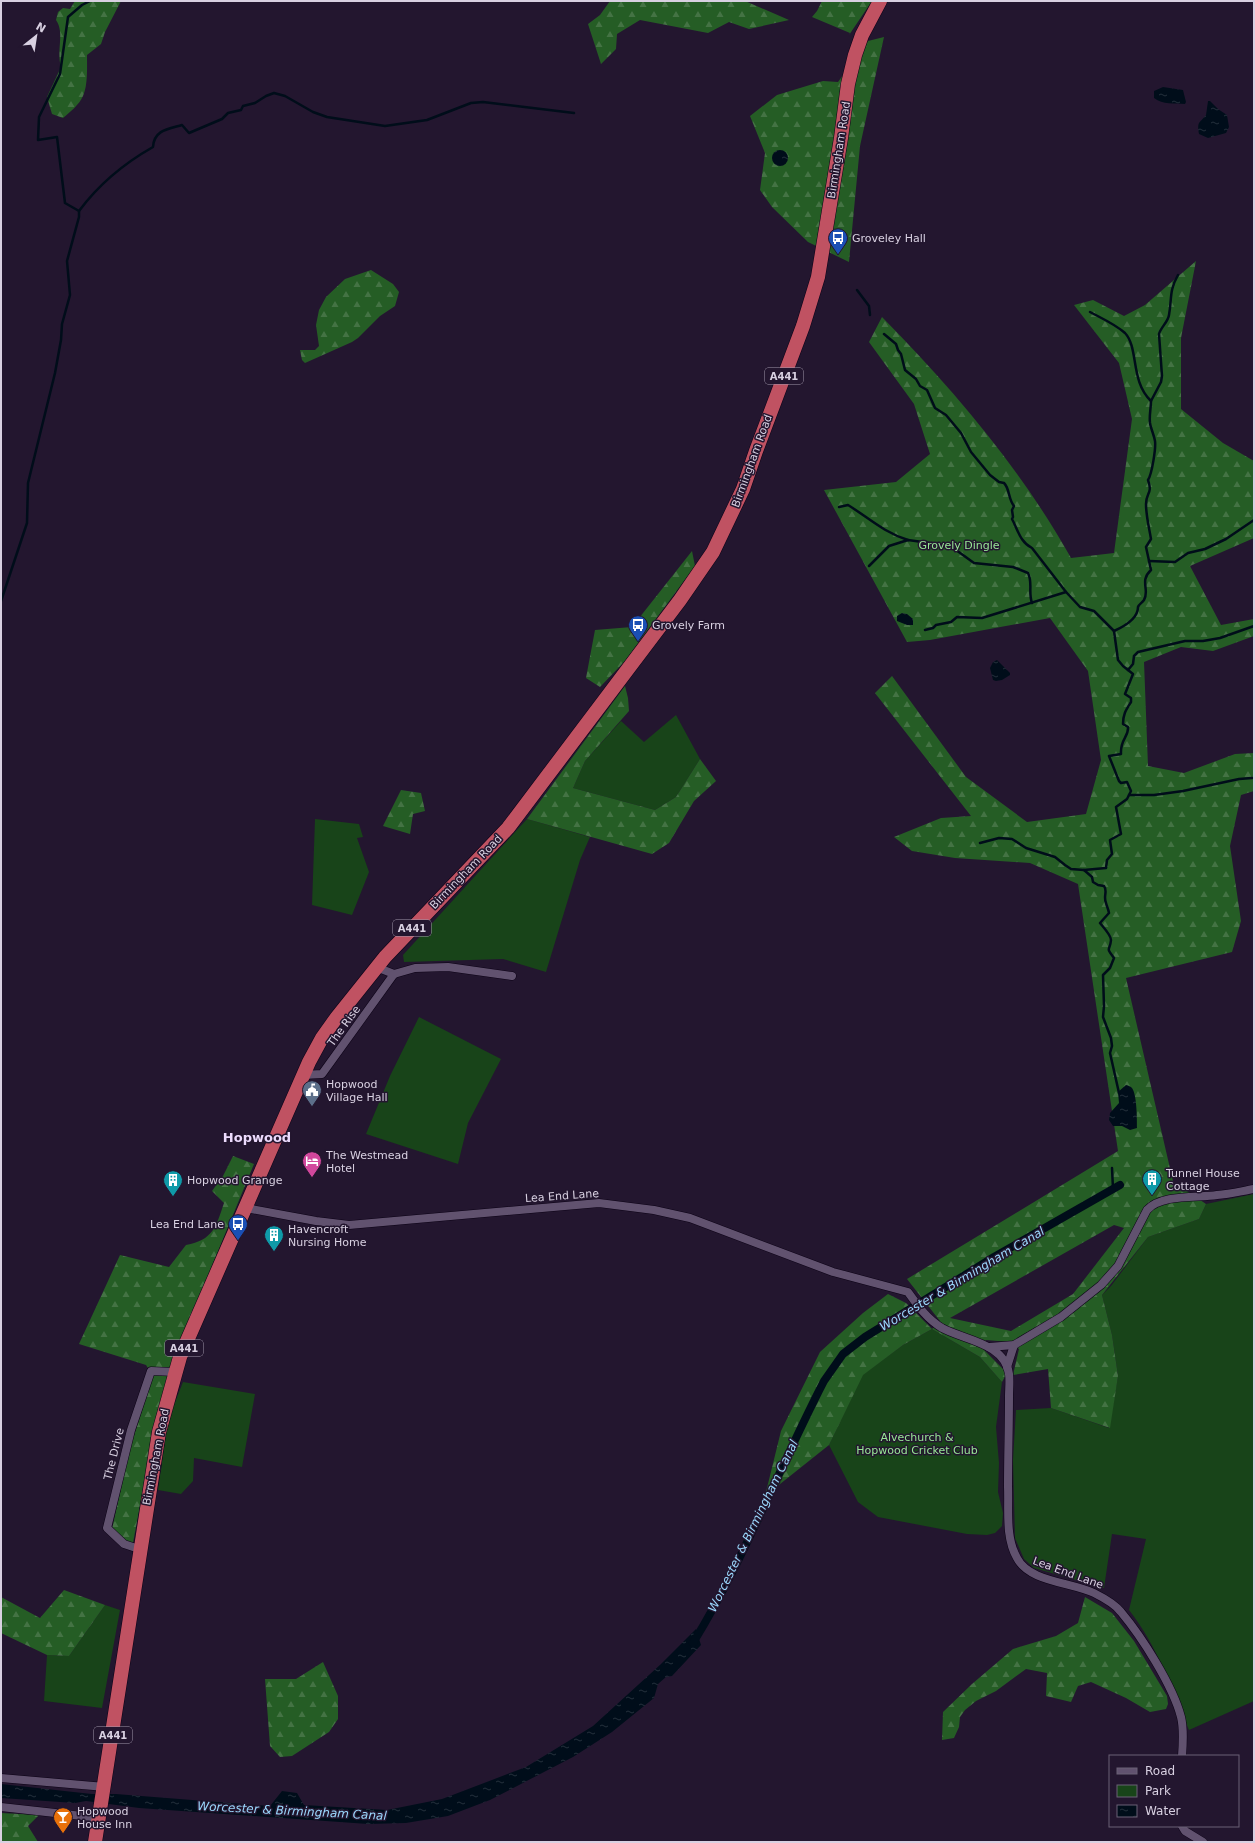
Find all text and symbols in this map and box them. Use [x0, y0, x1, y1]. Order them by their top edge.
north arrow [16, 16, 56, 56]
text: N [34, 20, 48, 36]
street label: Birmingham Road [825, 100, 853, 200]
bus stop icon: Groveley Hall [827, 227, 849, 255]
place label: Groveley Hall [852, 232, 926, 245]
road number: A441 [765, 368, 803, 384]
street label: Birmingham Road [729, 413, 775, 509]
park label: Grovely Dingle [918, 539, 1000, 552]
bus stop icon: Grovely Farm [627, 614, 649, 642]
place label: Grovely Farm [652, 619, 725, 632]
street label: Birmingham Road [427, 832, 505, 912]
road number: A441 [393, 920, 431, 936]
street label: The Rise [324, 1003, 363, 1050]
place label: Hopwood Village Hall [326, 1078, 388, 1104]
public building icon: Hopwood Village Hall [301, 1079, 323, 1107]
district label: Hopwood [223, 1130, 291, 1145]
place label: The Westmead Hotel [325, 1149, 408, 1175]
hotel icon: The Westmead Hotel [301, 1150, 323, 1178]
place label: Tunnel House Cottage [1165, 1167, 1240, 1193]
building icon: Tunnel House Cottage [1141, 1168, 1163, 1196]
building icon: Hopwood Grange [162, 1169, 184, 1197]
place label: Hopwood Grange [187, 1174, 283, 1187]
street label: Lea End Lane [525, 1187, 600, 1205]
bus stop icon: Lea End Lane [227, 1213, 249, 1241]
place label: Lea End Lane [150, 1218, 224, 1231]
place label: Havencroft Nursing Home [288, 1223, 367, 1249]
building icon: Havencroft Nursing Home [263, 1224, 285, 1252]
water label: Worcester & Birmingham Canal [877, 1224, 1047, 1334]
road number: A441 [165, 1340, 203, 1356]
street label: Birmingham Road [140, 1408, 172, 1506]
street label: The Drive [101, 1426, 127, 1482]
park label: Alvechurch & Hopwood Cricket Club [856, 1431, 978, 1457]
water label: Worcester & Birmingham Canal [705, 1437, 801, 1614]
street label: Lea End Lane [1031, 1554, 1105, 1592]
road number: A441 [94, 1727, 132, 1743]
legend [1109, 1755, 1239, 1827]
text: Road [1145, 1764, 1175, 1778]
text: Park [1145, 1784, 1171, 1798]
water label: Worcester & Birmingham Canal [197, 1799, 388, 1823]
text: Water [1145, 1804, 1181, 1818]
place label: Hopwood House Inn [77, 1805, 132, 1831]
bar icon: Hopwood House Inn [52, 1806, 74, 1834]

